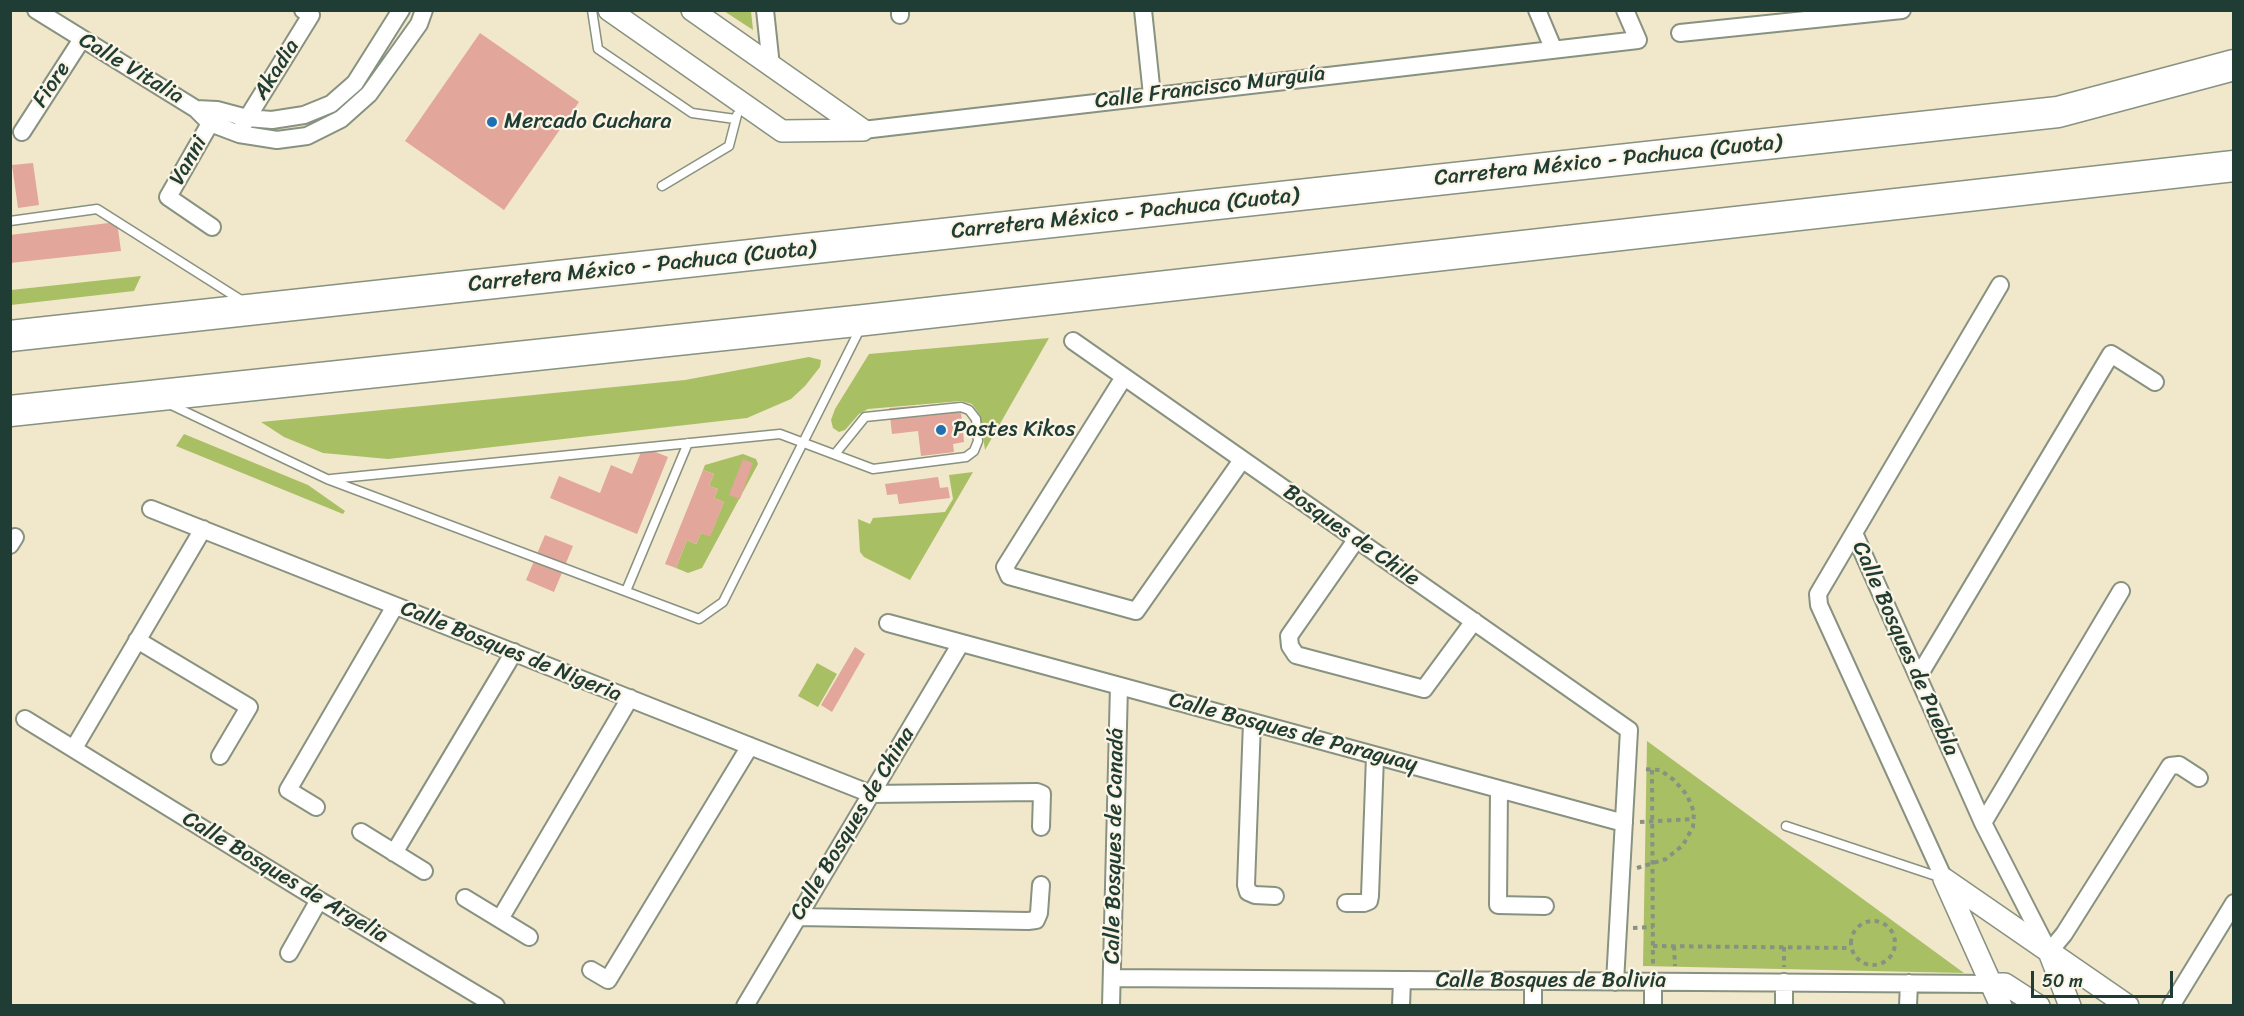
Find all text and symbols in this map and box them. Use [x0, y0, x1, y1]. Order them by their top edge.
street label: Calle Vitalia [74, 27, 188, 111]
street label: Akadia [248, 35, 306, 105]
street label: Fiore [28, 57, 76, 113]
street label: Calle Francisco Murguía [1093, 61, 1327, 115]
place label: Mercado Cuchara [504, 109, 672, 135]
marker: Mercado Cuchara [485, 115, 499, 129]
street label: Carretera México - Pachuca (Cuota) [1433, 130, 1783, 192]
street label: Vanni [164, 132, 214, 190]
street label: Carretera México - Pachuca (Cuota) [950, 183, 1300, 245]
street label: Carretera México - Pachuca (Cuota) [467, 236, 817, 298]
place label: Pastes Kikos [953, 417, 1076, 443]
marker: Pastes Kikos [934, 423, 948, 437]
street label: Bosques de Chile [1278, 479, 1424, 593]
street label: Calle Bosques de Puebla [1846, 538, 1964, 760]
street label: Calle Bosques de Nigeria [397, 596, 625, 708]
street label: Calle Bosques de Paraguay [1166, 687, 1420, 779]
street label: Calle Bosques de China [785, 723, 921, 925]
street label: Calle Bosques de Canadá [1100, 728, 1130, 964]
street label: Calle Bosques de Argelia [177, 806, 393, 950]
scale bar [2034, 959, 2176, 997]
text: 50 m [2042, 965, 2083, 997]
street label: Calle Bosques de Bolivia [1436, 968, 1666, 994]

